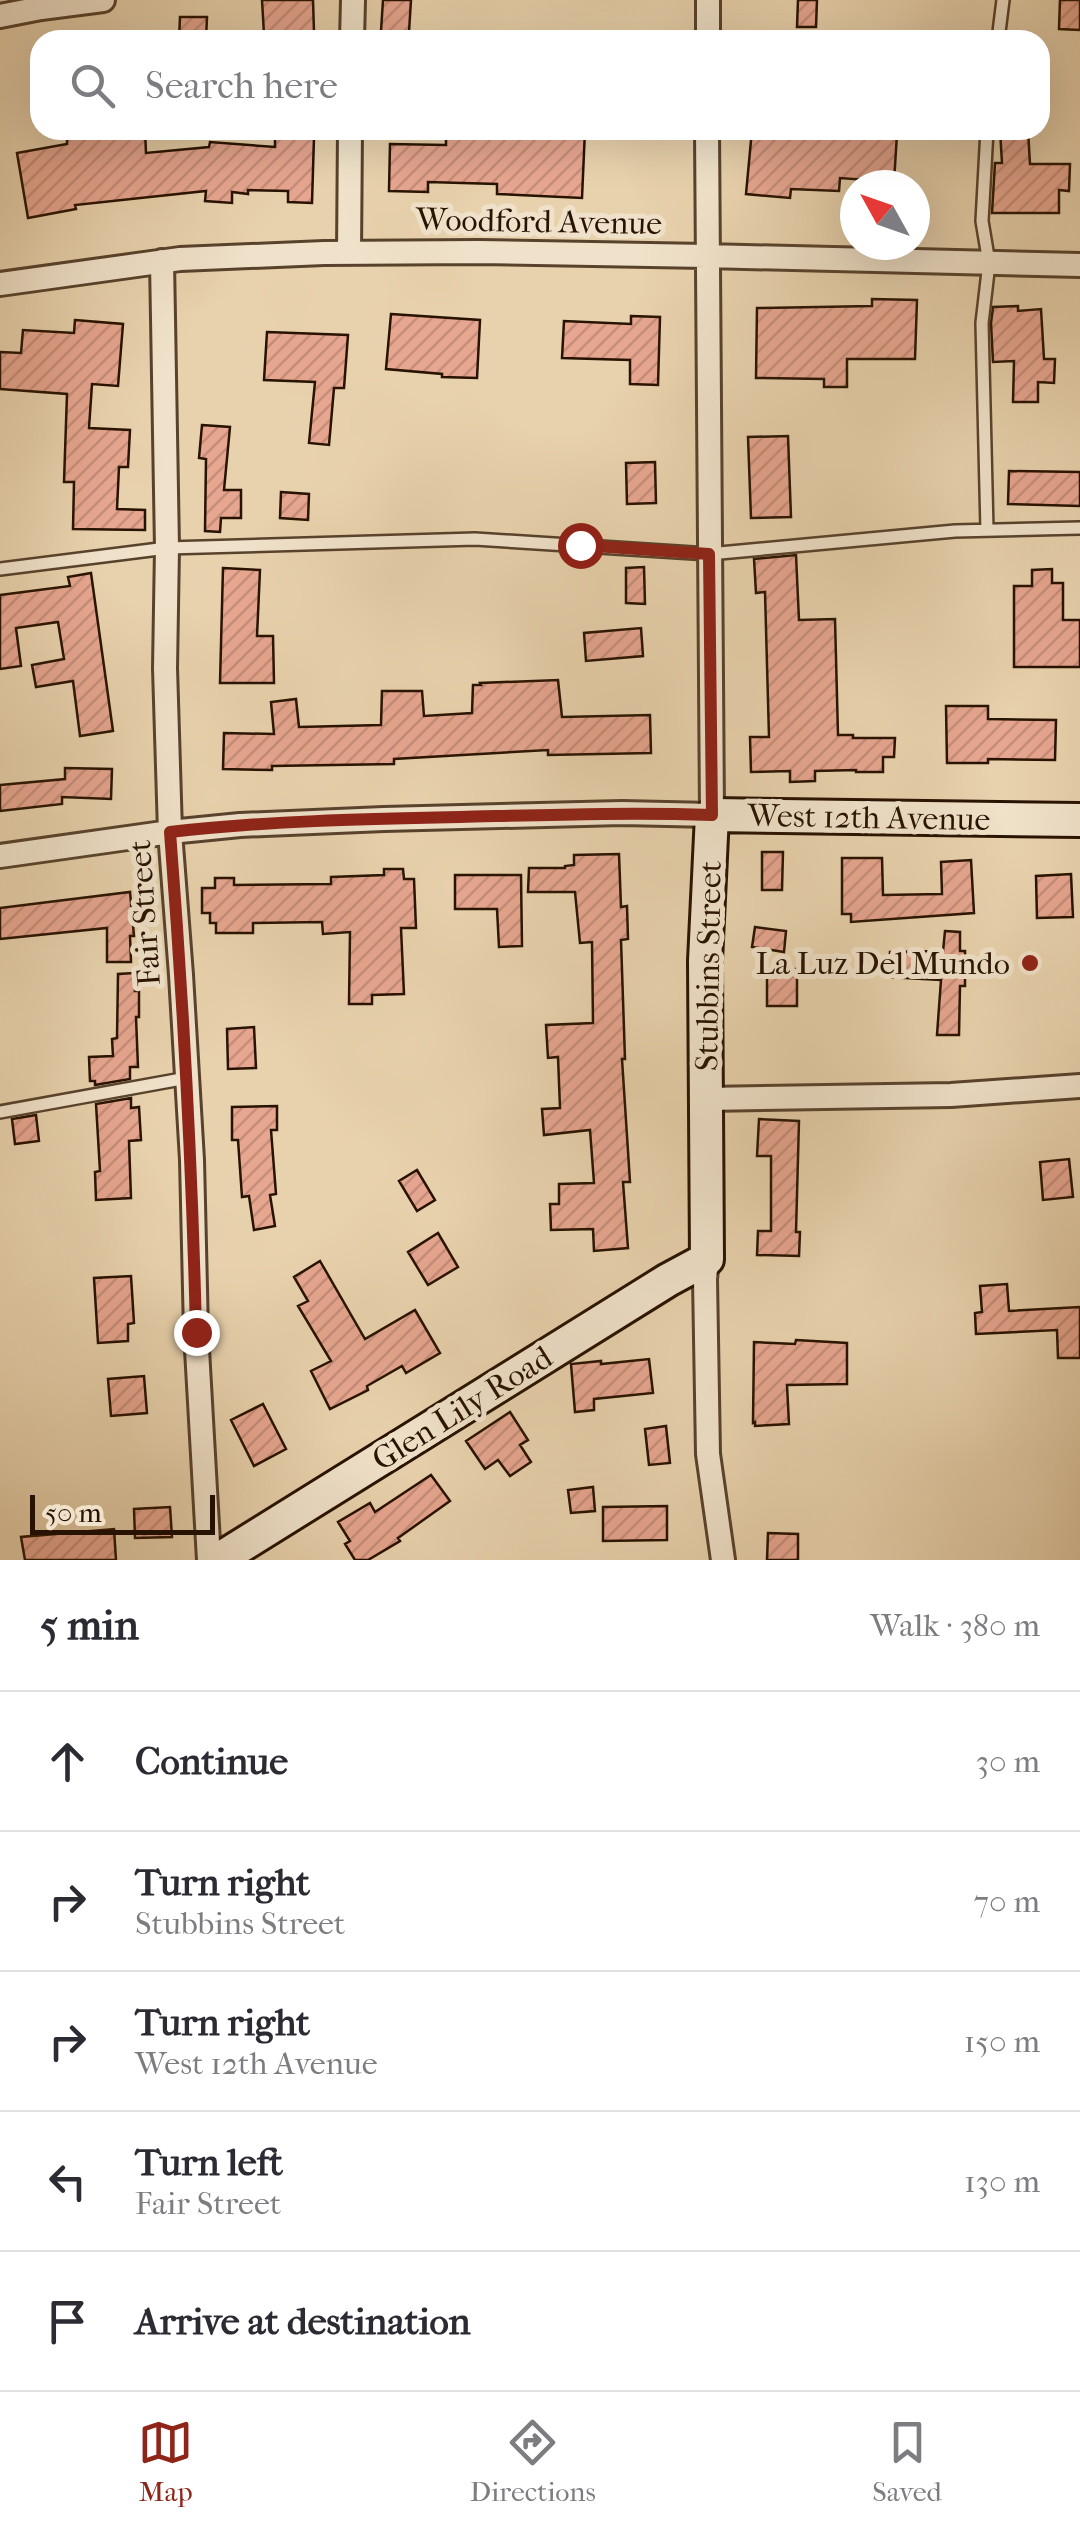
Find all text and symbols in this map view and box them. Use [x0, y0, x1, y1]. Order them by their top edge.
search box [30, 30, 1050, 140]
icon: search [65, 58, 120, 113]
text: Search here [145, 63, 338, 108]
north arrow [840, 170, 930, 260]
street label: Woodford Avenue [415, 201, 662, 242]
route start [558, 523, 604, 569]
street label: West 12th Avenue [746, 797, 991, 838]
street label: Fair Street [121, 838, 168, 987]
street label: Stubbins Street [688, 860, 729, 1071]
place label: La Luz Del Mundo [756, 945, 1010, 982]
marker: La Luz Del Mundo [1019, 952, 1041, 974]
route end [174, 1310, 220, 1356]
street label: Glen Lily Road [366, 1338, 559, 1478]
scale bar [30, 1490, 215, 1534]
text: 50 m [45, 1496, 102, 1529]
text: 5 min [40, 1601, 139, 1650]
text: Walk · 380 m [870, 1607, 1040, 1644]
icon: ahead [40, 1734, 95, 1789]
text: Continue [135, 1739, 288, 1784]
text: 30 m [976, 1743, 1040, 1780]
text: Turn right [135, 1860, 310, 1905]
icon: right [40, 1874, 95, 1929]
text: 70 m [974, 1883, 1040, 1920]
text: Stubbins Street [135, 1905, 345, 1942]
text: Turn right [135, 2000, 310, 2045]
icon: right [40, 2014, 95, 2069]
text: 150 m [964, 2023, 1040, 2060]
text: West 12th Avenue [135, 2045, 378, 2082]
text: Turn left [135, 2140, 283, 2185]
icon: left [40, 2154, 95, 2209]
text: 130 m [964, 2163, 1040, 2200]
text: Fair Street [135, 2185, 281, 2222]
icon: arrive [40, 2294, 95, 2349]
text: Arrive at destination [135, 2299, 471, 2344]
tab: Map [138, 2415, 193, 2508]
tab: Directions [470, 2415, 596, 2508]
tab: Saved [872, 2415, 942, 2508]

